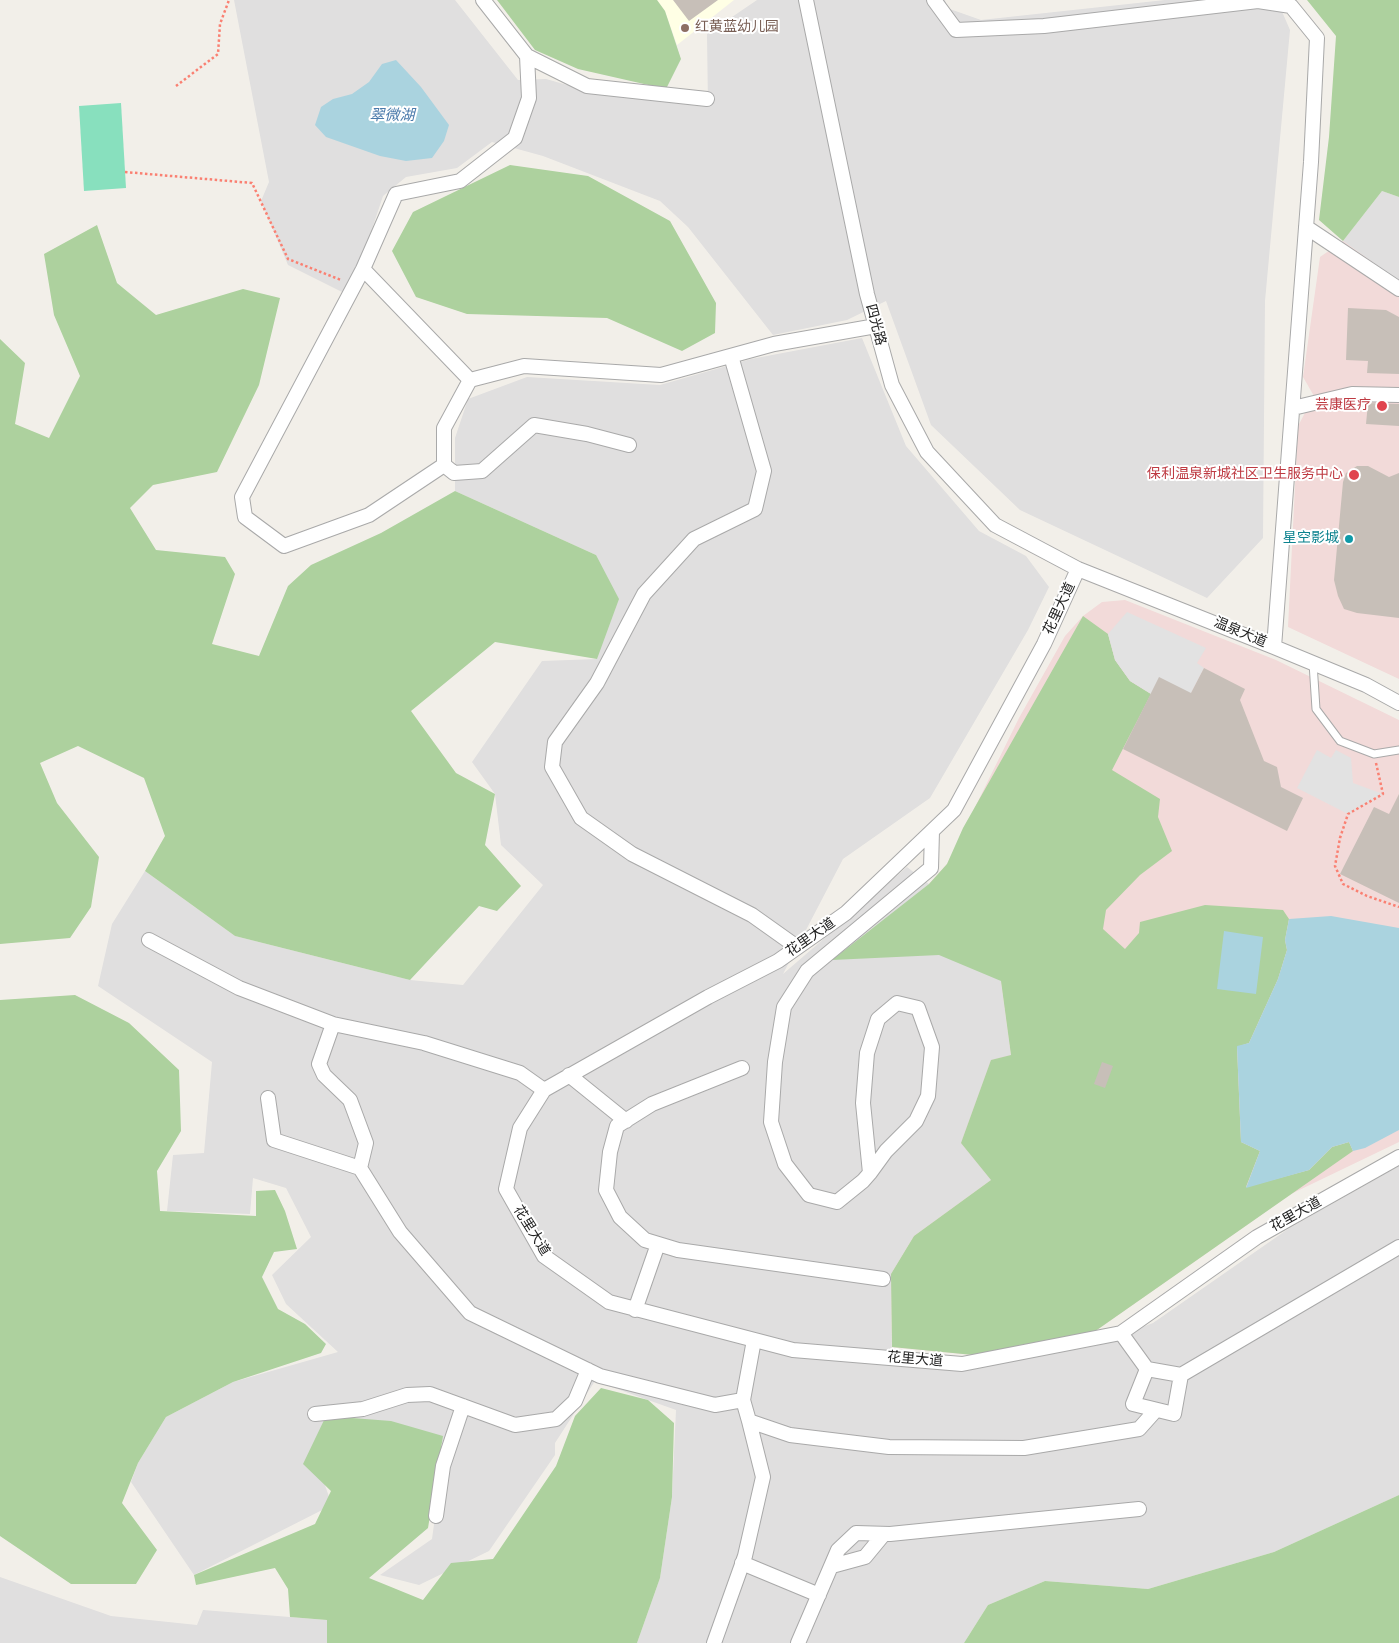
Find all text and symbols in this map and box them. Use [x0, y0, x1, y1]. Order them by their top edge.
place label: 红黄蓝幼儿园 [695, 20, 779, 36]
marker: 红黄蓝幼儿园 [679, 22, 691, 34]
water label: 翠微湖 [370, 107, 414, 125]
street label: 四光路 [861, 303, 889, 347]
place label: 芸康医疗 [1315, 398, 1371, 414]
marker: 芸康医疗 [1375, 399, 1389, 413]
place label: 保利温泉新城社区卫生服务中心 [1147, 467, 1343, 483]
marker: 保利温泉新城社区卫生服务中心 [1347, 468, 1361, 482]
place label: 星空影城 [1283, 531, 1339, 547]
marker: 星空影城 [1343, 533, 1355, 545]
street label: 花里大道 [1041, 580, 1079, 638]
street label: 温泉大道 [1211, 614, 1269, 652]
street label: 花里大道 [783, 915, 839, 961]
street label: 花里大道 [1267, 1194, 1325, 1236]
street label: 花里大道 [509, 1203, 553, 1259]
street label: 花里大道 [886, 1349, 944, 1371]

